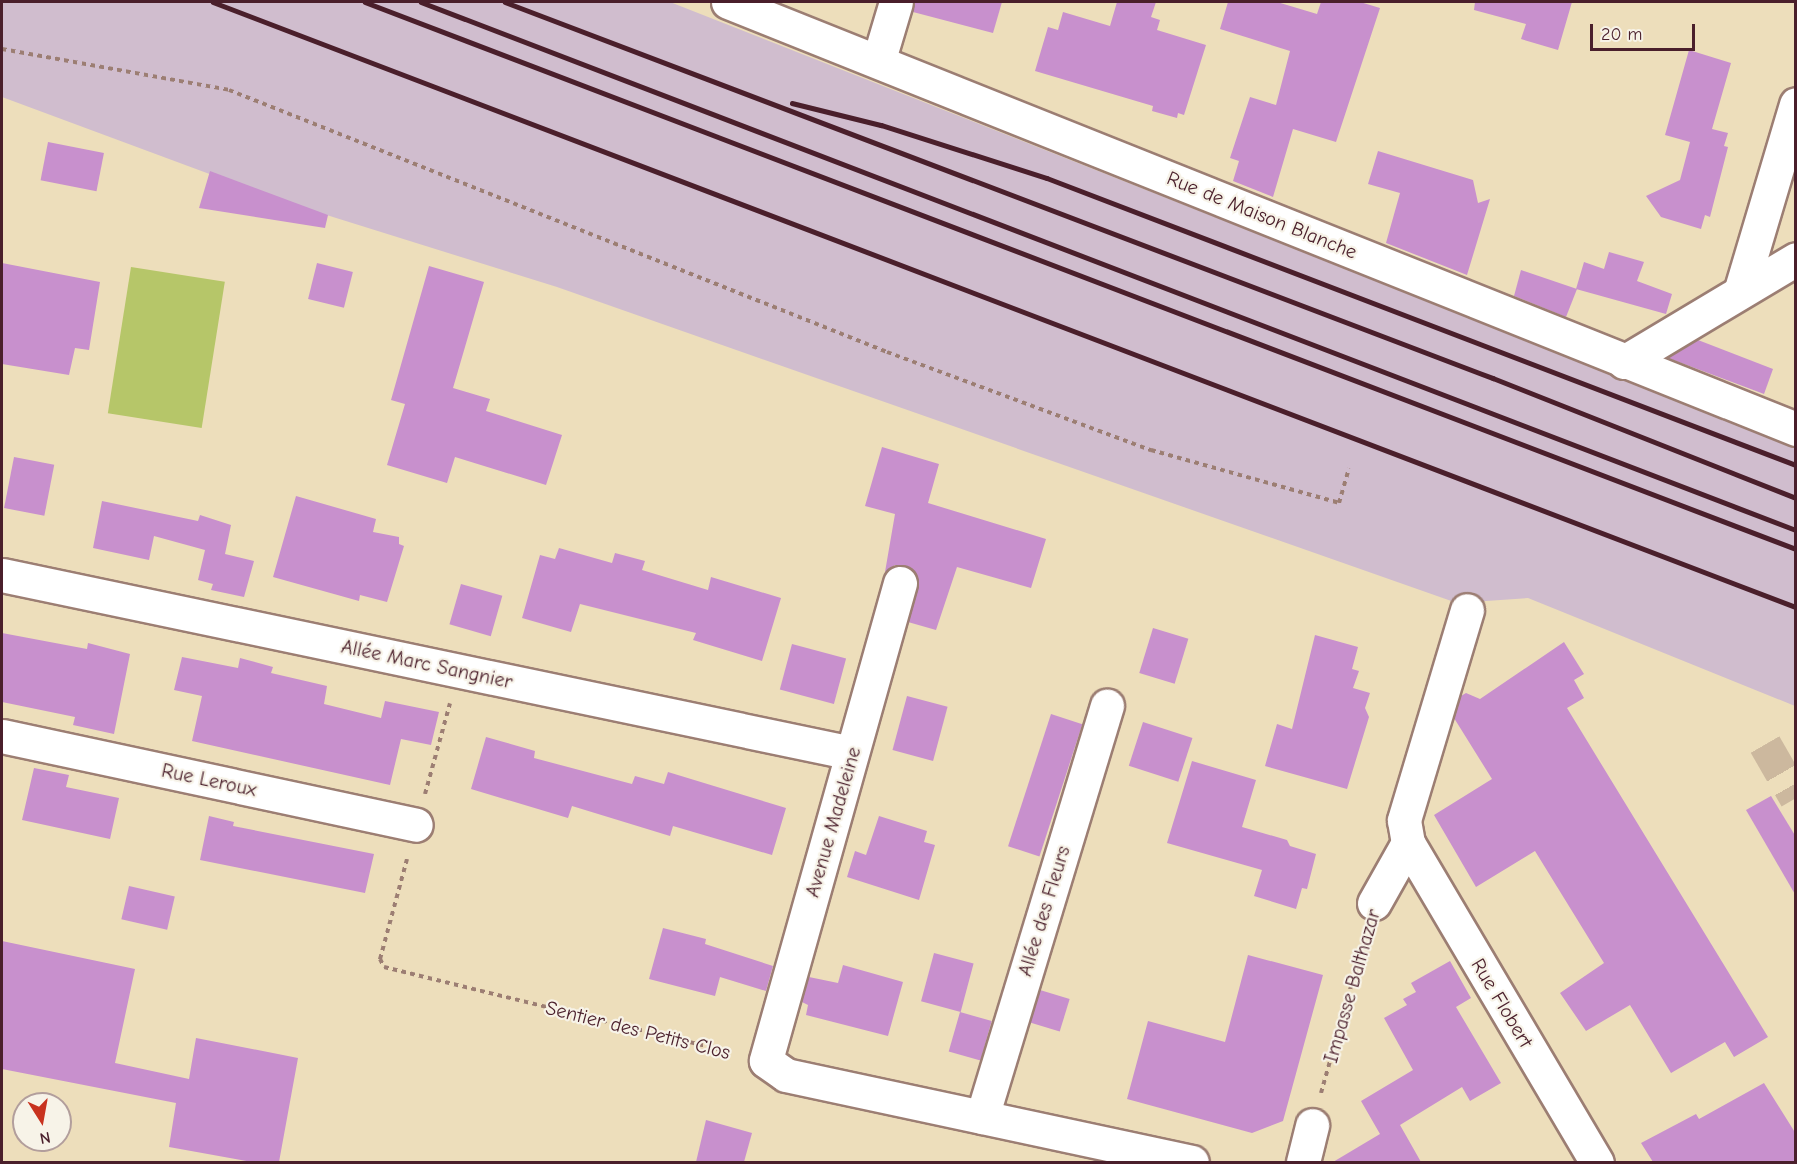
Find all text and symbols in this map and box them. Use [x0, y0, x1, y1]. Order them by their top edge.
scale bar [1593, 12, 1698, 50]
text: 20 m [1601, 24, 1642, 45]
street label: Rue de Maison Blanche [1163, 166, 1361, 264]
street label: Allée Marc Sangnier [339, 634, 515, 694]
street label: Avenue Madeleine [800, 744, 866, 900]
street label: Rue Leroux [159, 758, 259, 802]
street label: Allée des Fleurs [1013, 843, 1075, 979]
street label: Impasse Balthazar [1319, 906, 1385, 1066]
street label: Rue Flobert [1466, 954, 1538, 1052]
street label: Sentier des Petits Clos [543, 995, 733, 1065]
north arrow [12, 1092, 72, 1152]
text: N [38, 1128, 52, 1148]

